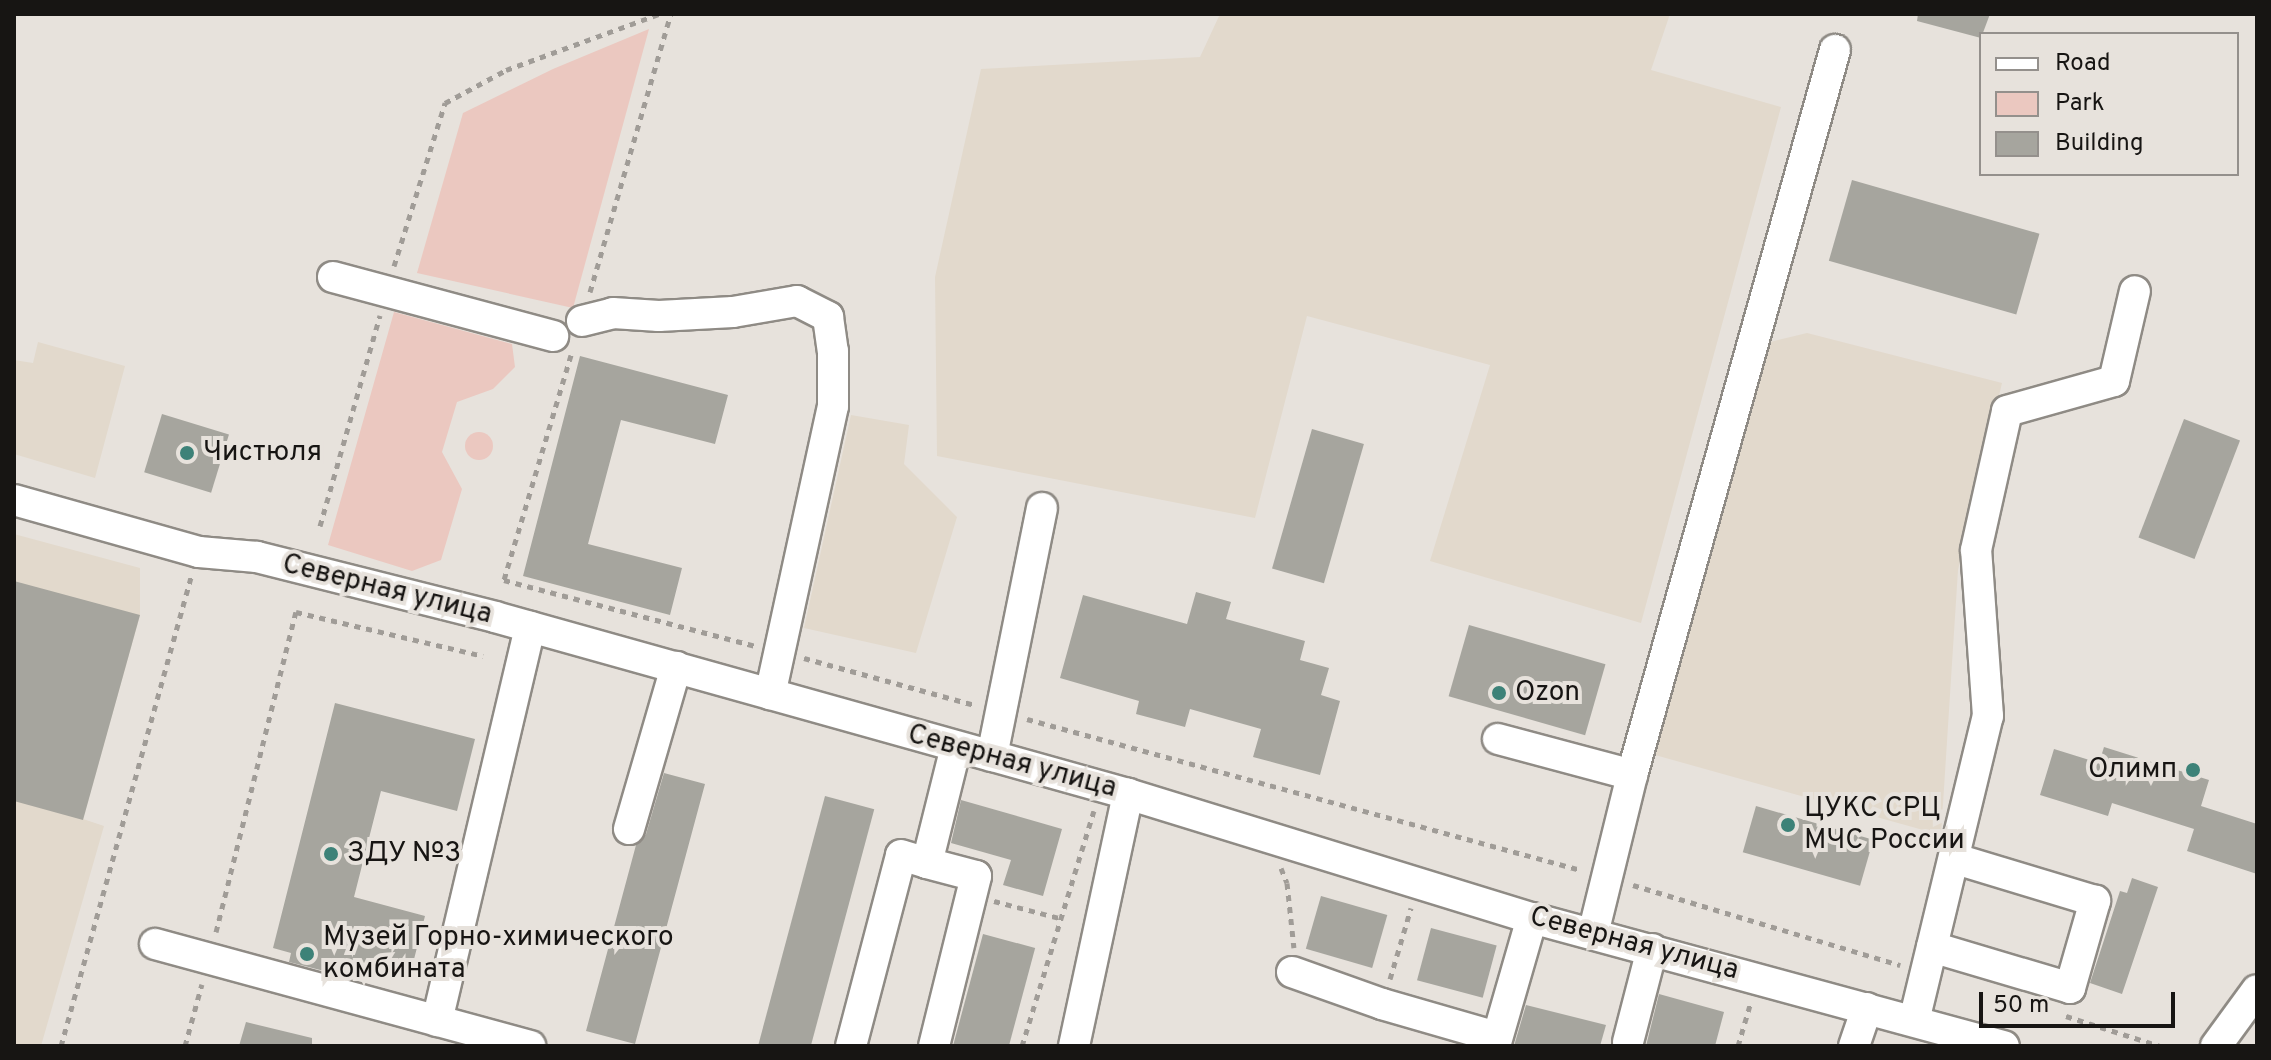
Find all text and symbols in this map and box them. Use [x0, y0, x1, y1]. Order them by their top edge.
legend [1979, 32, 2239, 176]
text: Road [2055, 49, 2111, 79]
text: Park [2055, 89, 2105, 119]
text: Building [2055, 129, 2144, 159]
place label: Чистюля [203, 436, 322, 470]
marker: Чистюля [178, 444, 196, 462]
street label: Северная улица [279, 548, 495, 632]
place label: Ozon [1515, 676, 1580, 710]
marker: Ozon [1490, 684, 1508, 702]
street label: Северная улица [904, 718, 1120, 806]
place label: Олимп [2088, 753, 2177, 787]
marker: Олимп [2184, 761, 2202, 779]
place label: ЦУКС СРЦ МЧС России [1804, 792, 1965, 858]
marker: ЦУКС СРЦ МЧС России [1779, 816, 1797, 834]
place label: ЗДУ №3 [347, 837, 462, 871]
marker: ЗДУ №3 [322, 845, 340, 863]
street label: Северная улица [1526, 900, 1742, 988]
place label: Музей Горно-химического комбината [323, 921, 674, 987]
marker: Музей Горно-химического комбината [298, 945, 316, 963]
scale bar [1983, 976, 2179, 1026]
text: 50 m [1993, 991, 2049, 1021]

